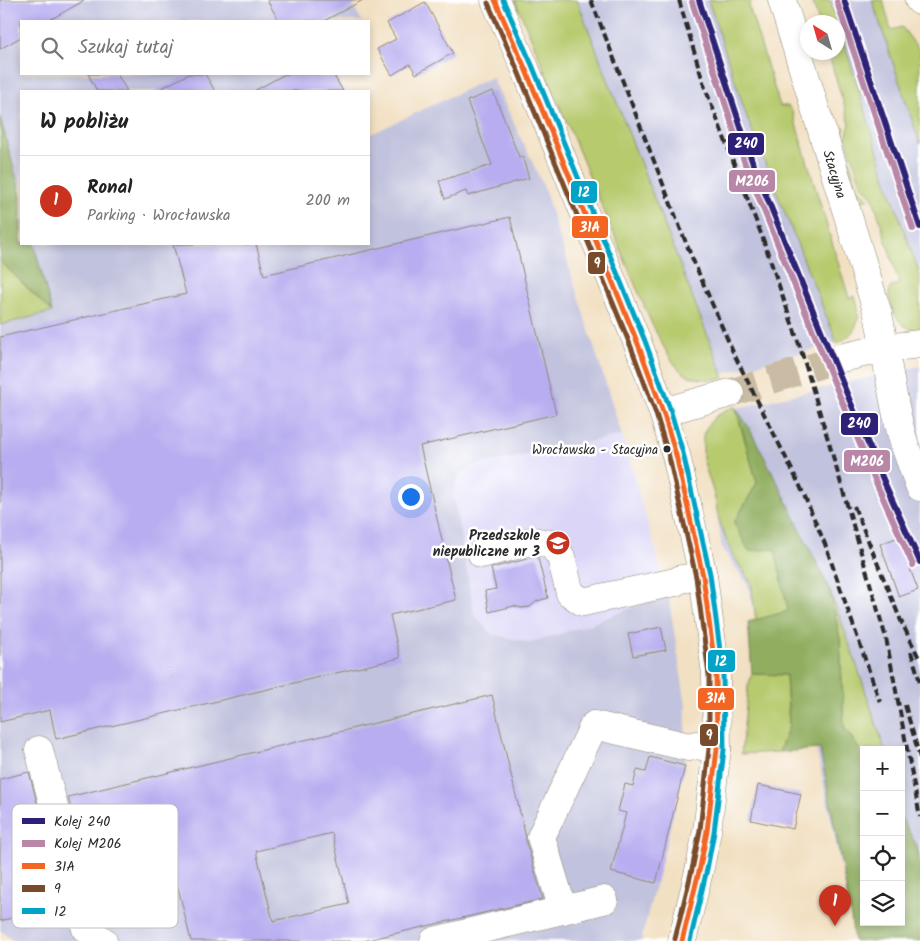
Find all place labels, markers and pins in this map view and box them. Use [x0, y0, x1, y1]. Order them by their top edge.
place label: Wrocławska - Stacyjna [532, 440, 658, 461]
marker: Wrocławska - Stacyjna [662, 444, 672, 454]
place label: Przedszkole niepubliczne nr 3 [433, 525, 540, 563]
school or university icon: Przedszkole niepubliczne nr 3 [545, 530, 571, 556]
pin: 1 [819, 885, 851, 926]

